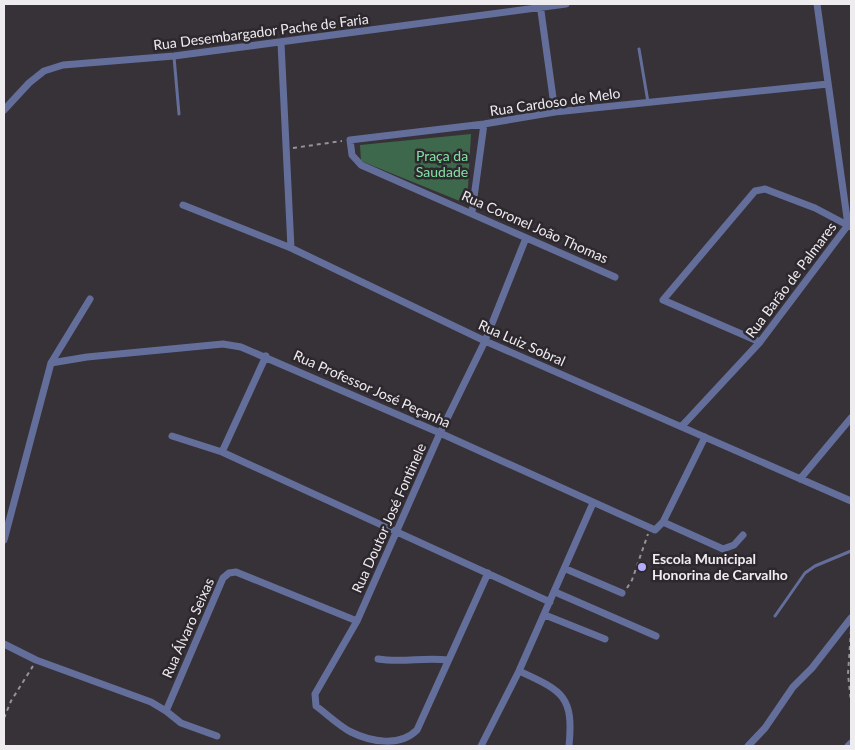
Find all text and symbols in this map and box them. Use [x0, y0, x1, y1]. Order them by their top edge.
street label: Rua Desembargador Pache de Faria [152, 10, 370, 53]
street label: Rua Cardoso de Melo [489, 84, 621, 119]
park label: Praça da Saudade [416, 147, 468, 180]
street label: Rua Coronel João Thomas [459, 187, 611, 267]
street label: Rua Barão de Palmares [742, 219, 840, 341]
street label: Rua Luiz Sobral [476, 316, 568, 369]
street label: Rua Professor José Peçanha [291, 346, 453, 431]
street label: Rua Doutor José Fontinele [348, 440, 429, 595]
place label: Escola Municipal Honorina de Carvalho [652, 550, 788, 583]
marker: Escola Municipal Honorina de Carvalho [636, 561, 648, 573]
street label: Rua Álvaro Seixas [158, 575, 217, 680]

